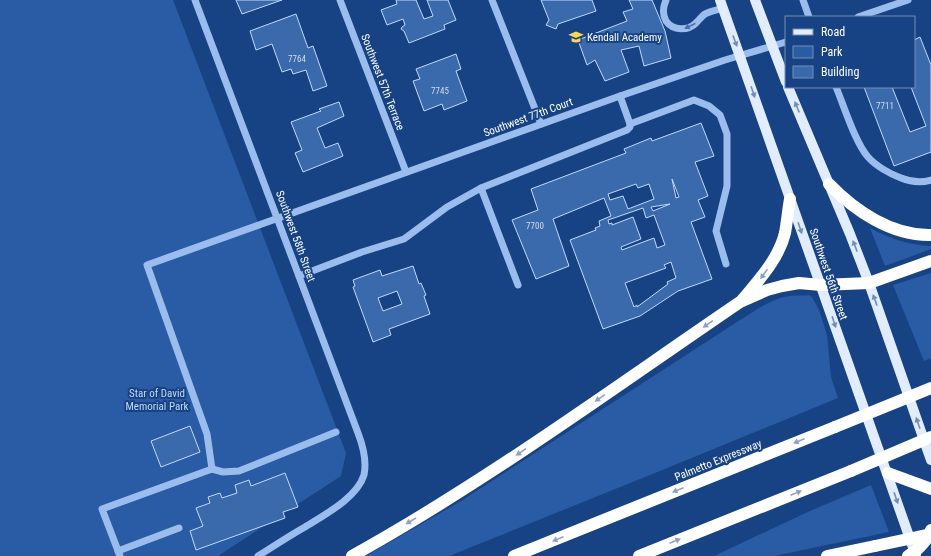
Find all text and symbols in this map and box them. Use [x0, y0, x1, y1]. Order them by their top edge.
legend [785, 16, 915, 88]
one-way arrow [684, 23, 696, 29]
text: Road [821, 25, 845, 39]
school or university icon: Kendall Academy [568, 29, 584, 45]
place label: Kendall Academy [587, 31, 662, 44]
street label: Southwest 57th Terrace [358, 32, 407, 132]
one-way arrow [733, 35, 739, 47]
text: Park [821, 45, 843, 59]
house number: 7764 [288, 54, 306, 64]
text: Building [821, 65, 859, 79]
house number: 7745 [431, 86, 449, 96]
one-way arrow [751, 86, 757, 98]
street label: Southwest 77th Court [482, 95, 575, 140]
one-way arrow [793, 101, 799, 113]
house number: 7711 [876, 101, 894, 111]
street label: Southwest 58th Street [273, 189, 318, 283]
house number: 7700 [526, 221, 544, 231]
one-way arrow [798, 222, 804, 234]
street label: Southwest 56th Street [807, 227, 850, 322]
one-way arrow [851, 240, 857, 252]
one-way arrow [760, 269, 768, 279]
one-way arrow [872, 294, 878, 306]
one-way arrow [831, 317, 837, 329]
one-way arrow [702, 320, 713, 328]
park label: Star of David Memorial Park [125, 387, 189, 413]
one-way arrow [595, 394, 605, 402]
one-way arrow [915, 417, 921, 429]
street label: Palmetto Expressway [673, 437, 764, 484]
one-way arrow [792, 439, 804, 445]
one-way arrow [516, 448, 526, 456]
one-way arrow [673, 487, 684, 493]
one-way arrow [790, 489, 802, 495]
one-way arrow [893, 492, 899, 504]
one-way arrow [405, 518, 417, 525]
one-way arrow [551, 536, 563, 542]
one-way arrow [670, 538, 682, 544]

